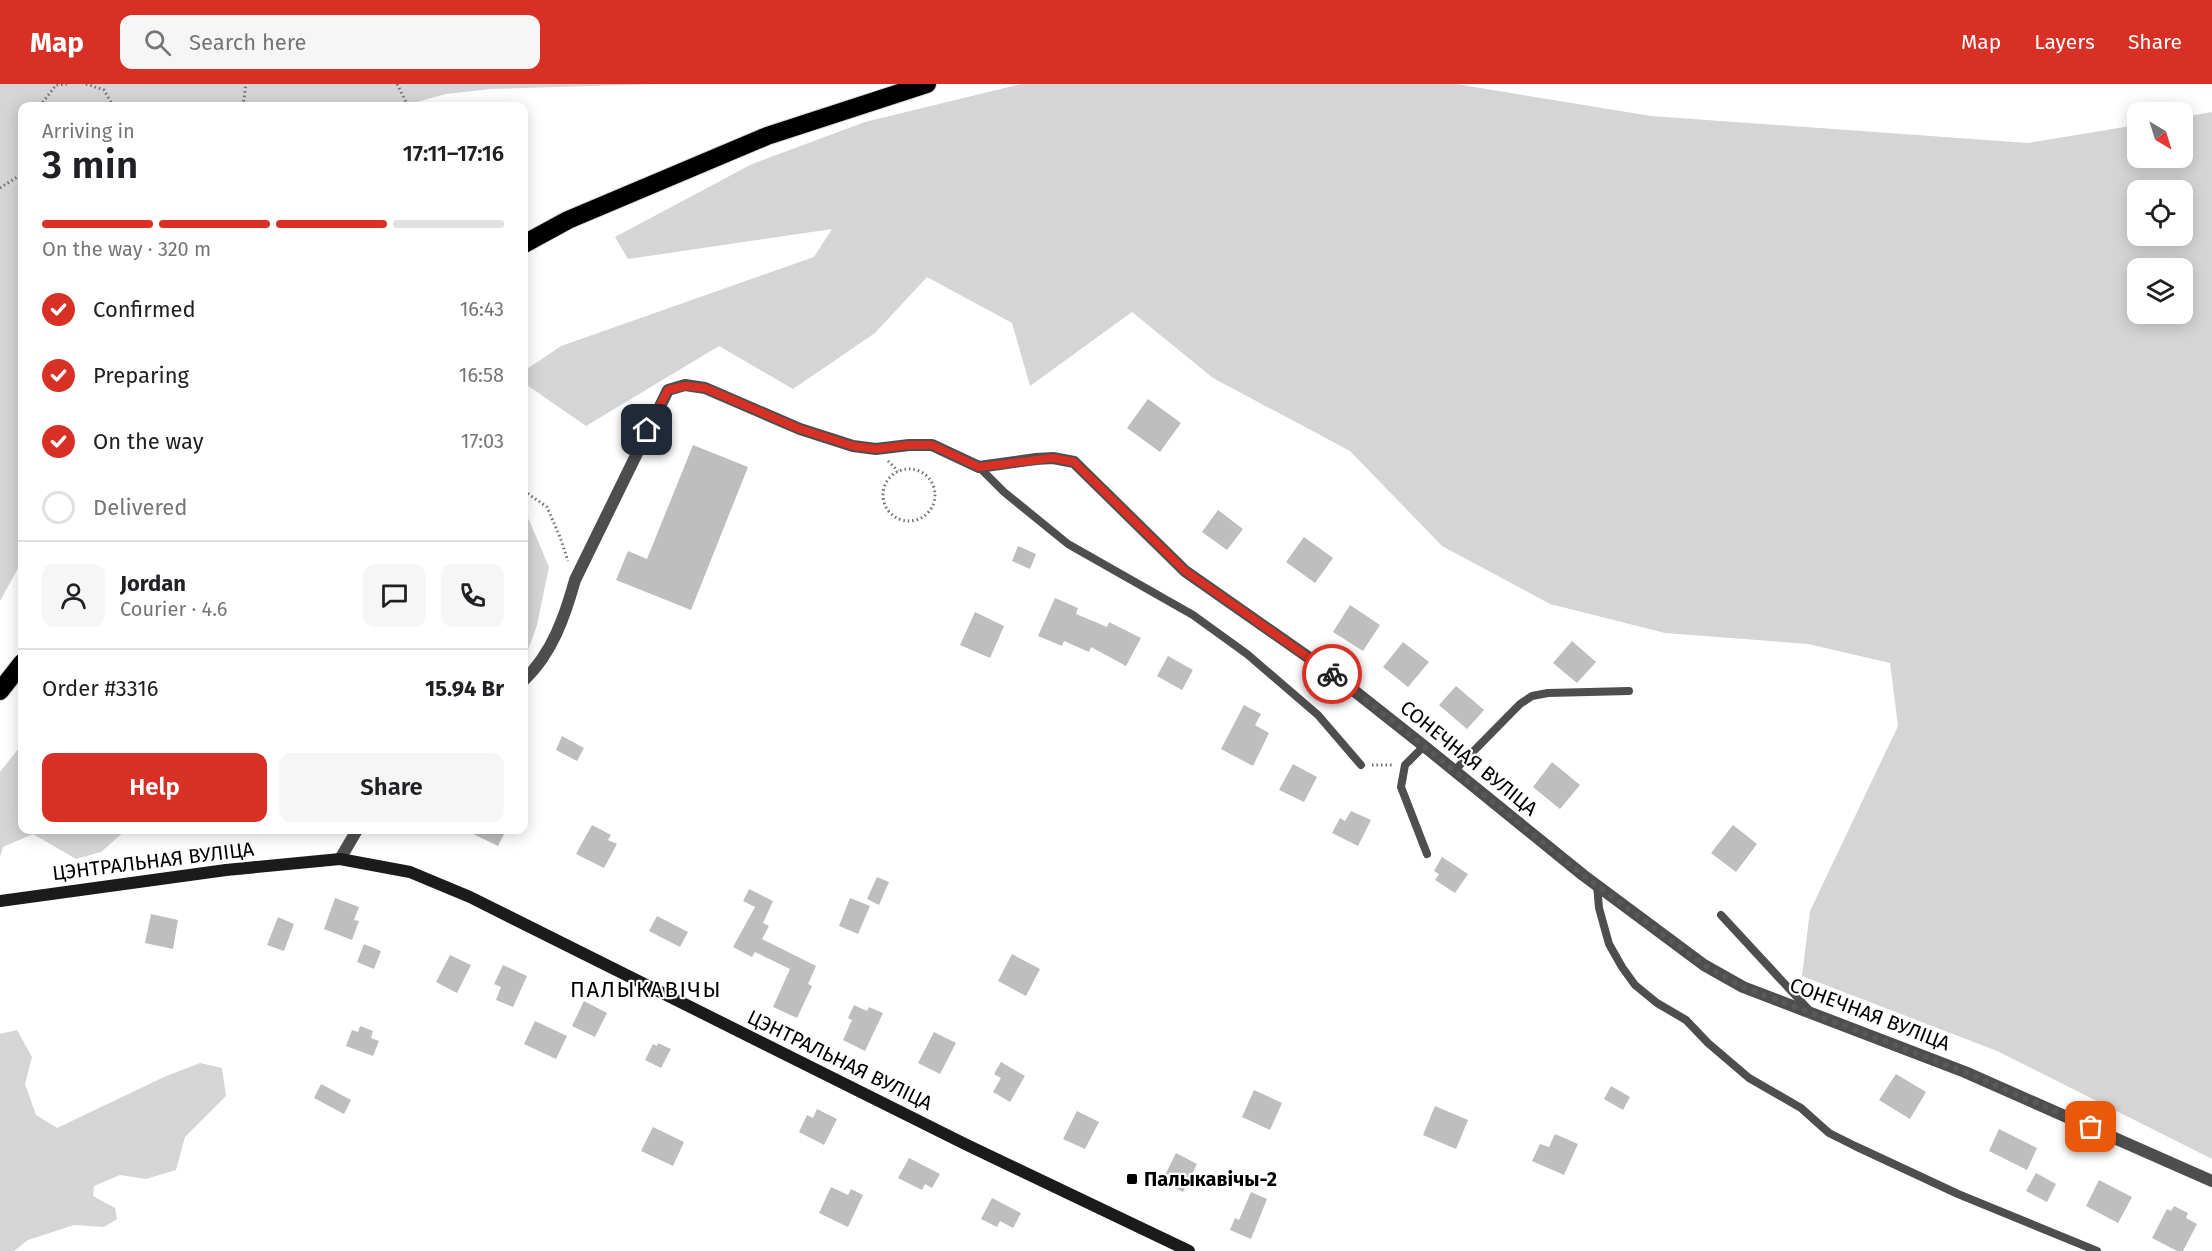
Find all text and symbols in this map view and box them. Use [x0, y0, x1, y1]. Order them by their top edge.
search box [120, 15, 540, 69]
text: Map [30, 26, 84, 59]
icon: search [141, 26, 174, 59]
text: Search here [189, 29, 307, 56]
text: Map [1961, 29, 2001, 55]
text: Layers [2034, 29, 2095, 55]
text: Share [2128, 29, 2182, 55]
north arrow [2127, 102, 2193, 168]
map controls [2127, 102, 2193, 324]
text: Arriving in [42, 119, 135, 143]
text: 17:11–17:16 [403, 140, 504, 167]
text: 3 min [42, 142, 138, 188]
button: locate [2127, 180, 2193, 246]
text: On the way · 320 m [42, 237, 211, 261]
button: layers [2127, 258, 2193, 324]
icon: check [42, 293, 75, 326]
text: Confirmed [93, 296, 196, 323]
text: 16:43 [460, 297, 504, 321]
icon: check [42, 359, 75, 392]
text: Preparing [93, 362, 189, 389]
text: 16:58 [459, 363, 504, 387]
pin [621, 404, 672, 455]
icon: home [630, 413, 663, 446]
icon: check [42, 425, 75, 458]
text: On the way [93, 428, 204, 455]
text: 17:03 [461, 429, 504, 453]
text: Delivered [93, 494, 188, 521]
button: person [42, 564, 105, 627]
button: chat [363, 564, 426, 627]
button: phone [441, 564, 504, 627]
text: Jordan [120, 570, 186, 597]
text: Courier · 4.6 [120, 597, 227, 621]
courier [1302, 644, 1362, 704]
icon: bike [1316, 658, 1349, 691]
text: Order #3316 [42, 675, 158, 702]
text: 15.94 Br [425, 675, 504, 702]
street label: СОНЕЧНАЯ ВУЛІЦА [1396, 695, 1543, 821]
button: Help [42, 753, 267, 822]
button: Share [279, 753, 504, 822]
street label: ЦЭНТРАЛЬНАЯ ВУЛІЦА [51, 837, 256, 885]
street label: СОНЕЧНАЯ ВУЛІЦА [1787, 972, 1954, 1056]
district label: ПАЛЫКАВІЧЫ [570, 976, 722, 1003]
street label: ЦЭНТРАЛЬНАЯ ВУЛІЦА [744, 1005, 937, 1115]
pin [2065, 1101, 2116, 1152]
icon: bag [2074, 1110, 2107, 1143]
place label: Палыкавічы-2 [1144, 1167, 1277, 1191]
marker: Палыкавічы-2 [1125, 1172, 1139, 1186]

